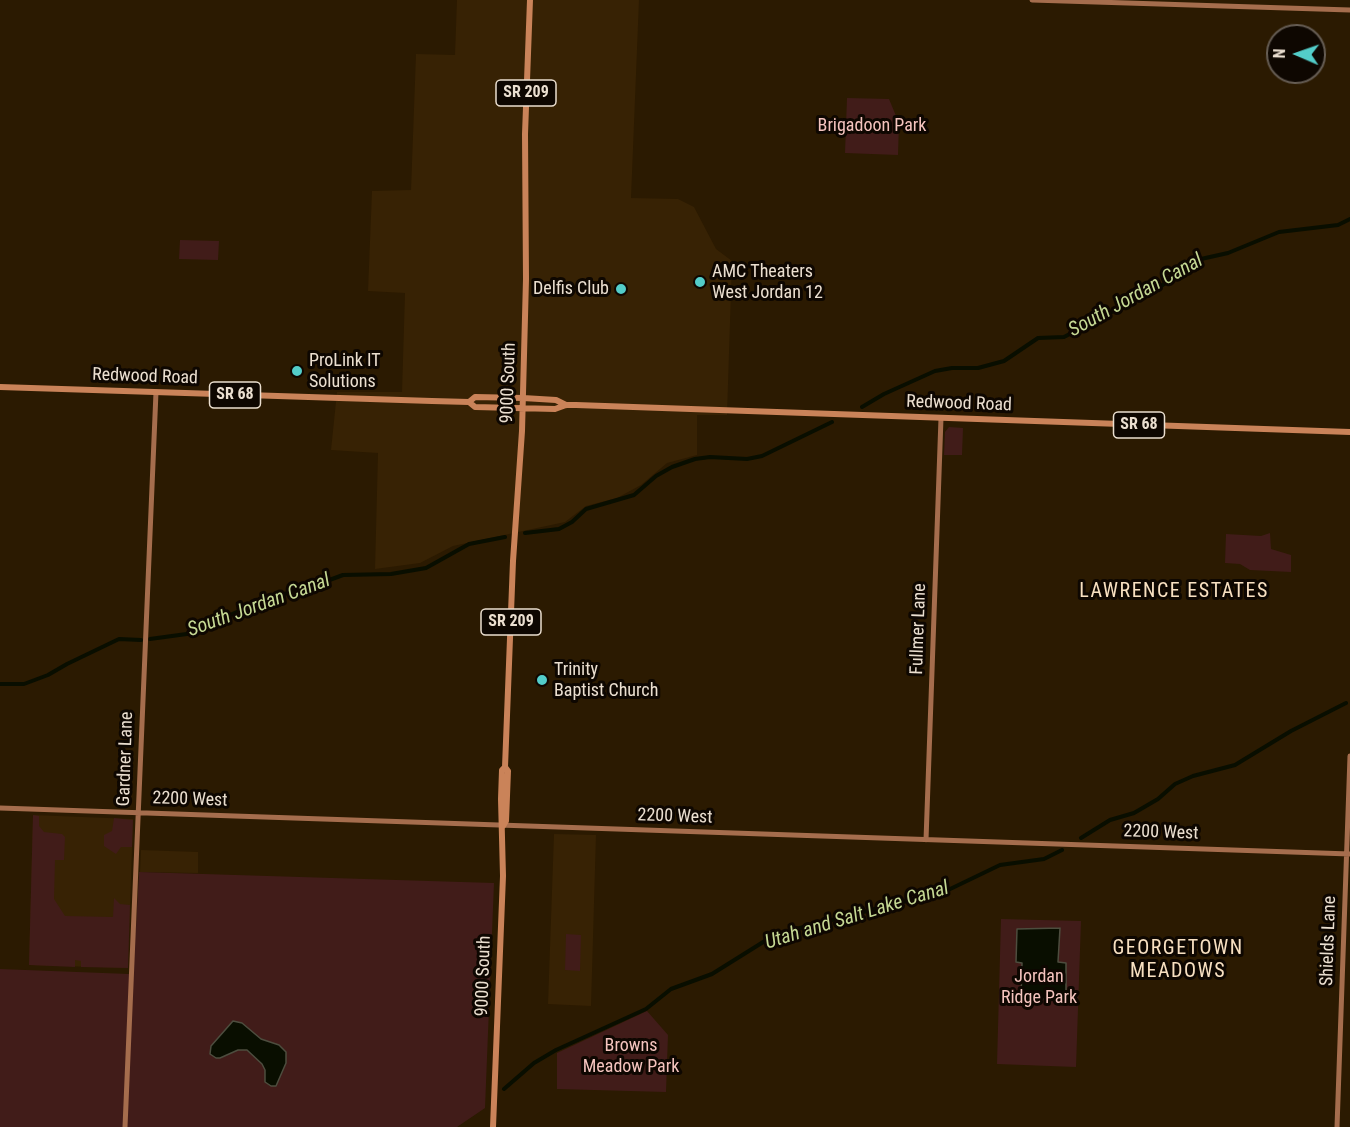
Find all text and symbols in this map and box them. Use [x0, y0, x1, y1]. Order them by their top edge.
north arrow [1266, 24, 1326, 84]
text: N [1270, 48, 1289, 59]
road number: SR 209 [496, 80, 556, 106]
park label: Brigadoon Park [818, 115, 926, 137]
water label: South Jordan Canal [1065, 249, 1207, 343]
place label: AMC Theaters West Jordan 12 [712, 261, 823, 304]
marker: AMC Theaters West Jordan 12 [693, 275, 707, 289]
place label: Delfis Club [533, 278, 609, 300]
marker: Delfis Club [614, 282, 628, 296]
street label: 9000 South [497, 342, 521, 424]
place label: ProLink IT Solutions [309, 350, 381, 392]
street label: Redwood Road [92, 364, 198, 390]
marker: ProLink IT Solutions [290, 364, 304, 378]
road number: SR 68 [210, 382, 260, 408]
street label: Redwood Road [906, 391, 1012, 417]
road number: SR 68 [1114, 412, 1164, 438]
water label: South Jordan Canal [184, 569, 334, 643]
district label: LAWRENCE ESTATES [1079, 580, 1269, 604]
street label: Fullmer Lane [907, 583, 931, 675]
road number: SR 209 [481, 609, 541, 635]
place label: Trinity Baptist Church [554, 659, 658, 702]
marker: Trinity Baptist Church [535, 673, 549, 687]
street label: Gardner Lane [114, 711, 138, 807]
street label: 2200 West [152, 788, 228, 812]
street label: 2200 West [637, 805, 713, 829]
street label: 2200 West [1123, 821, 1199, 845]
water label: Utah and Salt Lake Canal [762, 877, 952, 955]
street label: Shields Lane [1317, 895, 1341, 987]
street label: 9000 South [472, 935, 496, 1017]
district label: GEORGETOWN MEADOWS [1112, 937, 1244, 984]
park label: Jordan Ridge Park [1001, 966, 1077, 1008]
park label: Browns Meadow Park [583, 1035, 679, 1078]

